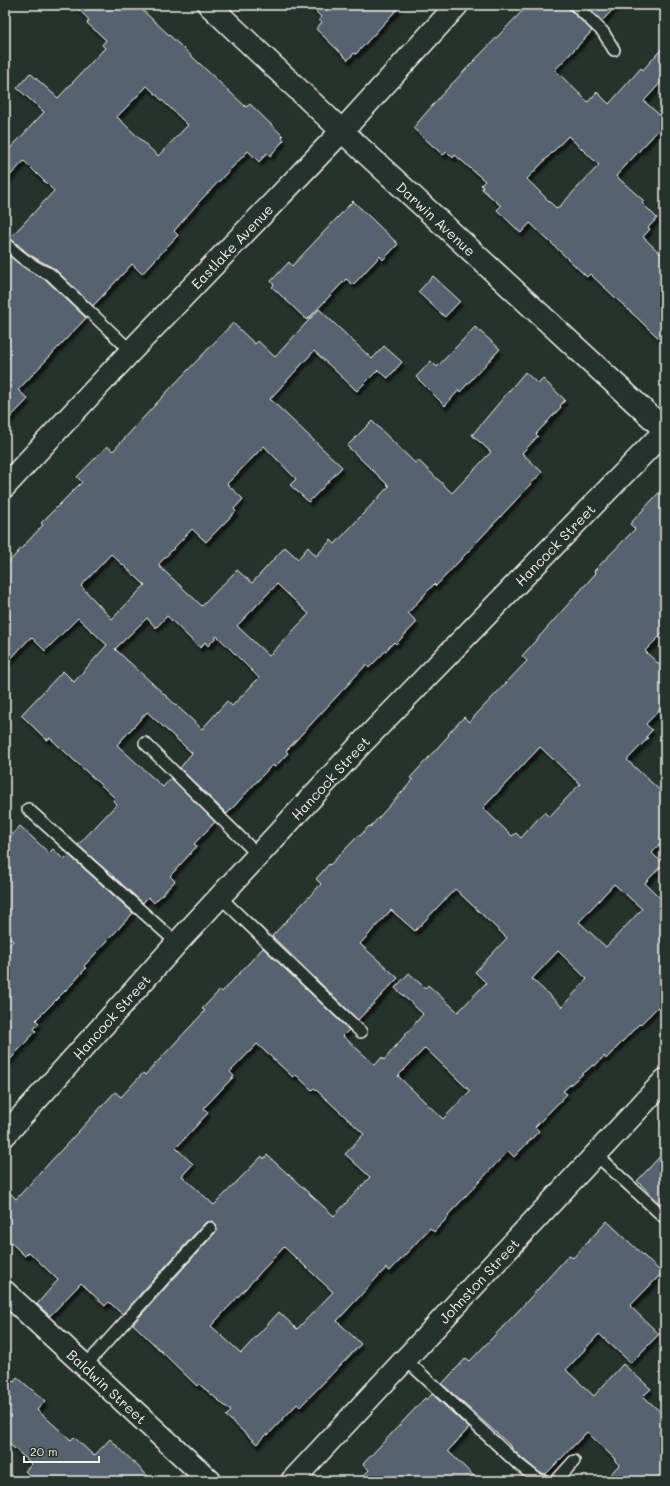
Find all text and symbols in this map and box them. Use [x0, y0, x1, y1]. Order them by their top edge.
street label: Darwin Avenue [393, 177, 480, 260]
street label: Eastlake Avenue [186, 199, 277, 293]
street label: Hancock Street [510, 499, 599, 590]
street label: Hancock Street [286, 732, 373, 824]
street label: Hancock Street [68, 970, 154, 1063]
street label: Johnston Street [434, 1234, 523, 1327]
street label: Baldwin Street [63, 1345, 151, 1428]
scale bar [24, 1438, 99, 1464]
text: 20 m [30, 1443, 58, 1459]

